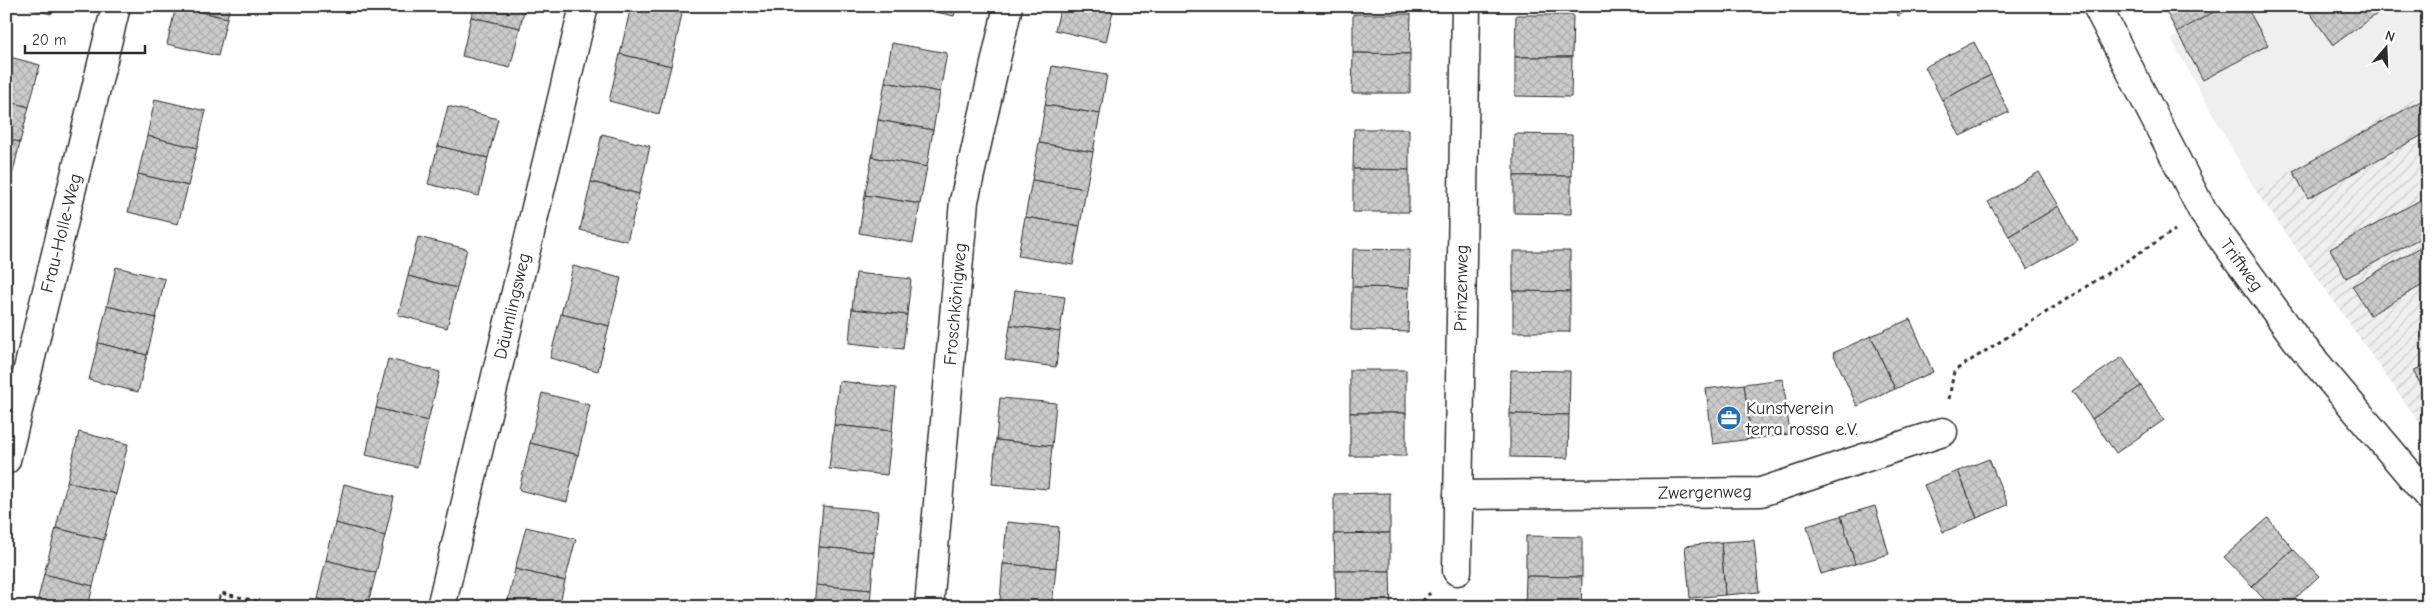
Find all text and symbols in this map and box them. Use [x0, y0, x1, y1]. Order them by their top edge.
scale bar [25, 22, 145, 54]
north arrow [2362, 22, 2412, 72]
text: N [2383, 27, 2397, 46]
text: 20 m [32, 31, 66, 49]
street label: Frau-Holle-Weg [37, 171, 86, 295]
street label: Triftweg [2216, 235, 2268, 296]
street label: Froschkönigweg [940, 242, 971, 366]
street label: Prinzenweg [1450, 245, 1473, 332]
street label: Däumlingsweg [490, 251, 535, 361]
place label: Kunstverein terra rossa e.V. [1745, 398, 1858, 440]
office icon: Kunstverein terra rossa e.V. [1716, 405, 1742, 431]
street label: Zwergenweg [1658, 481, 1752, 504]

